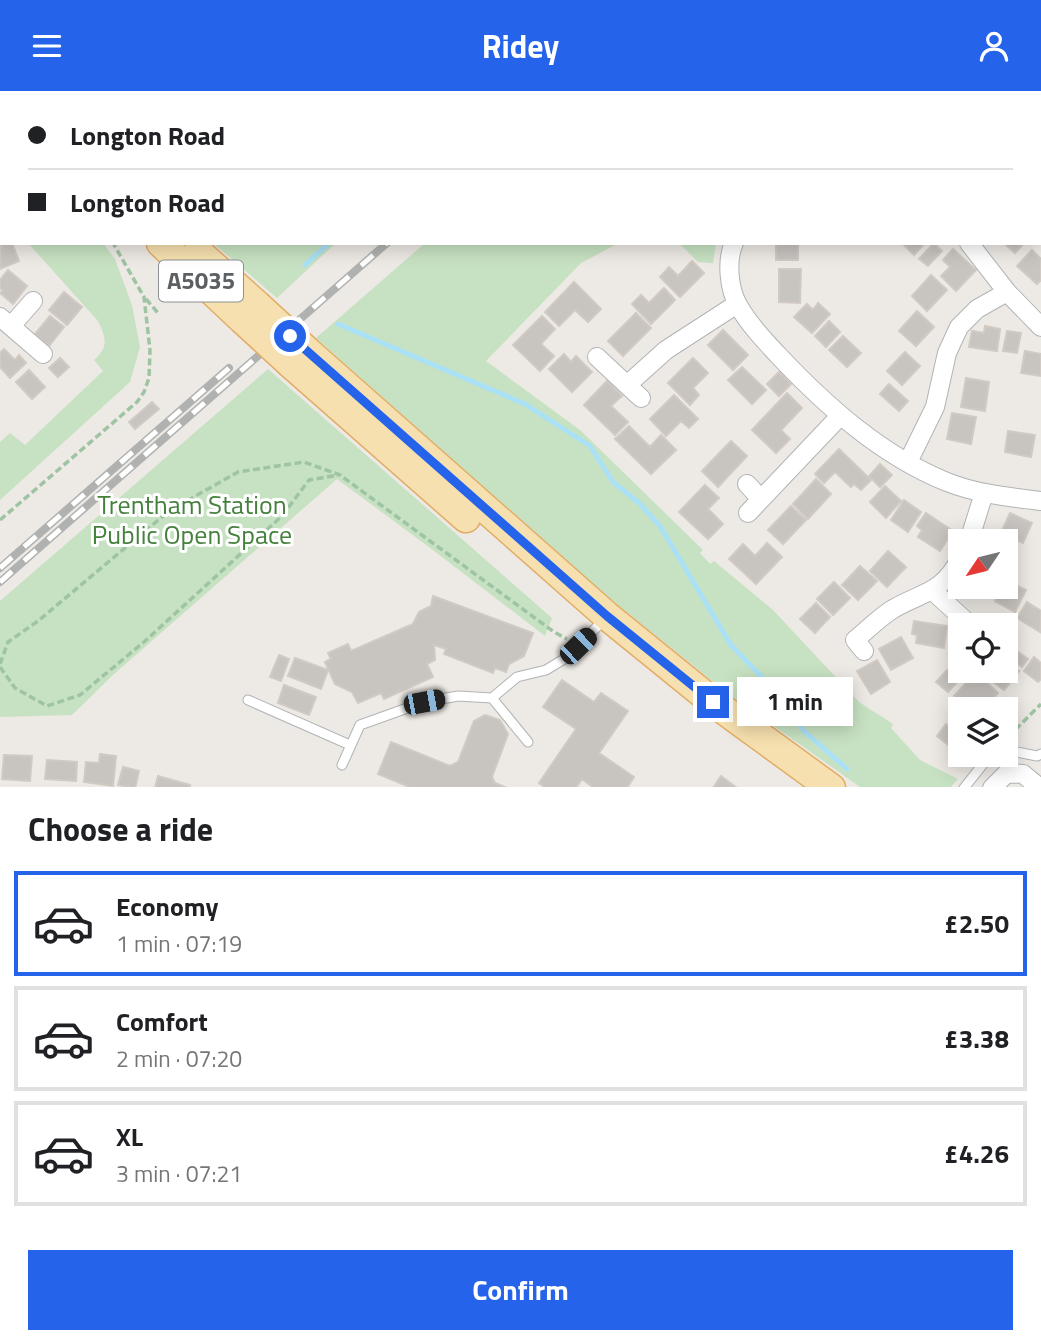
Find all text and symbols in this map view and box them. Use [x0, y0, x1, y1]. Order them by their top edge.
text: Ridey [482, 22, 559, 70]
icon: menu [28, 27, 66, 65]
icon: person [975, 27, 1013, 65]
text: Longton Road [70, 116, 225, 155]
text: Longton Road [70, 183, 225, 222]
road number: A5035 [159, 261, 243, 301]
route start [274, 320, 306, 352]
park label: Trentham Station Public Open Space [92, 485, 292, 554]
north arrow [948, 529, 1018, 599]
map controls [948, 529, 1018, 767]
button: locate [948, 613, 1018, 683]
car [556, 624, 601, 668]
callout: 1 min [738, 677, 853, 727]
text: 1 min [767, 684, 823, 719]
route end [697, 686, 729, 718]
car [402, 688, 447, 716]
button: layers [948, 697, 1018, 767]
text: Choose a ride [28, 805, 213, 853]
text: Economy [116, 887, 218, 926]
icon: car [32, 892, 95, 955]
text: £2.50 [944, 904, 1009, 943]
text: 1 min · 07:19 [116, 926, 242, 961]
text: Comfort [116, 1002, 208, 1041]
icon: car [32, 1007, 95, 1070]
text: £3.38 [944, 1019, 1009, 1058]
text: 2 min · 07:20 [116, 1041, 242, 1076]
text: XL [116, 1117, 143, 1156]
icon: car [32, 1122, 95, 1185]
text: £4.26 [944, 1134, 1009, 1173]
text: 3 min · 07:21 [116, 1156, 242, 1191]
button: Confirm [28, 1250, 1013, 1330]

